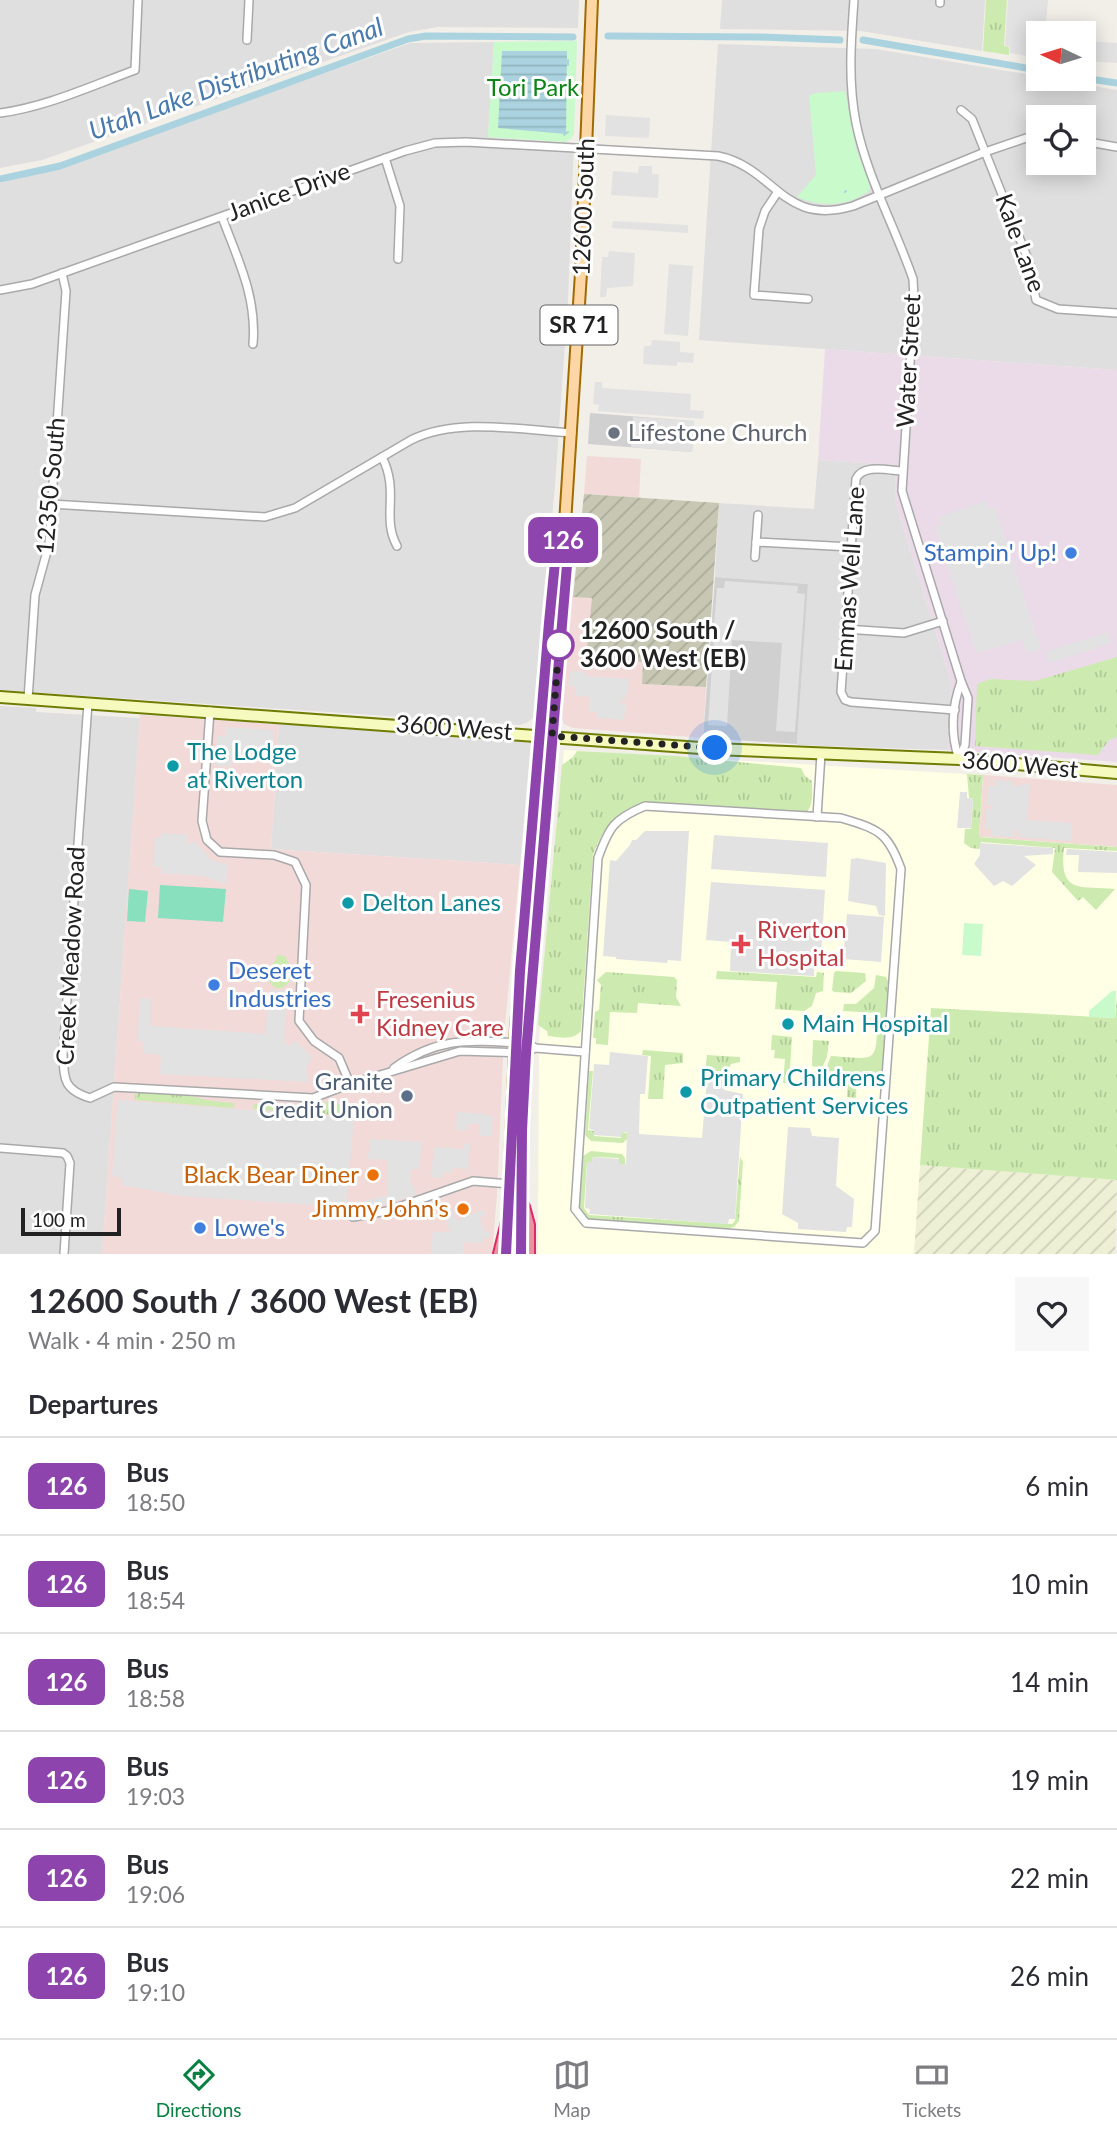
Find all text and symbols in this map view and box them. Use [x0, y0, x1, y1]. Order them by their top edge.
water label: Utah Lake Distributing Canal [84, 10, 387, 146]
north arrow [1026, 21, 1096, 91]
map controls [1026, 21, 1096, 175]
park label: Tori Park [487, 72, 580, 101]
button: locate [1026, 105, 1096, 175]
street label: 12600 South [566, 138, 599, 276]
street label: Janice Drive [223, 155, 354, 226]
street label: Kale Lane [990, 189, 1053, 296]
street label: Water Street [890, 293, 926, 429]
road number: SR 71 [540, 306, 618, 344]
street label: 12350 South [29, 416, 70, 556]
place label: Lifestone Church [628, 417, 807, 446]
marker: Lifestone Church [606, 425, 622, 441]
street label: Emmas Well Lane [828, 486, 869, 672]
line badge: 126 [523, 517, 603, 563]
text: 126 [542, 525, 584, 554]
place label: Stampin' Up! [924, 537, 1057, 566]
marker: Stampin' Up! [1063, 545, 1079, 561]
place label: 12600 South / 3600 West (EB) [580, 615, 746, 672]
marker: 12600 South / 3600 West (EB) [544, 630, 574, 660]
street label: 3600 West [395, 708, 514, 745]
your location [697, 730, 732, 765]
place label: The Lodge at Riverton [187, 736, 303, 793]
street label: 3600 West [961, 744, 1080, 783]
marker: The Lodge at Riverton [165, 758, 181, 774]
street label: Creek Meadow Road [49, 846, 90, 1066]
place label: Delton Lanes [362, 887, 501, 916]
marker: Delton Lanes [340, 895, 356, 911]
place label: Riverton Hospital [757, 914, 847, 971]
marker: Riverton Hospital [731, 934, 751, 954]
place label: Deseret Industries [228, 955, 331, 1012]
marker: Deseret Industries [206, 977, 222, 993]
place label: Fresenius Kidney Care [376, 984, 504, 1041]
marker: Fresenius Kidney Care [350, 1004, 370, 1024]
place label: Main Hospital [802, 1008, 949, 1037]
marker: Main Hospital [780, 1016, 796, 1032]
place label: Primary Childrens Outpatient Services [700, 1062, 908, 1119]
place label: Granite Credit Union [259, 1066, 393, 1123]
marker: Primary Childrens Outpatient Services [678, 1084, 694, 1100]
marker: Granite Credit Union [399, 1088, 415, 1104]
place label: Black Bear Diner [183, 1159, 359, 1188]
marker: Black Bear Diner [365, 1167, 381, 1183]
place label: Jimmy John's [312, 1193, 449, 1222]
marker: Jimmy John's [455, 1201, 471, 1217]
scale bar [21, 1205, 121, 1237]
text: 100 m [32, 1208, 86, 1231]
place label: Lowe's [214, 1212, 285, 1241]
marker: Lowe's [192, 1220, 208, 1236]
button: heart [1015, 1277, 1089, 1351]
text: 12600 South / 3600 West (EB) [28, 1280, 478, 1320]
text: Walk · 4 min · 250 m [28, 1326, 236, 1354]
text: Departures [28, 1388, 158, 1420]
text: Bus [126, 1456, 169, 1488]
text: 6 min [1025, 1470, 1089, 1502]
text: 126 [46, 1471, 87, 1500]
text: 18:50 [126, 1488, 185, 1516]
text: Bus [126, 1554, 169, 1586]
text: 10 min [1010, 1568, 1089, 1600]
text: 126 [46, 1569, 87, 1598]
text: 18:54 [126, 1586, 185, 1614]
text: Bus [126, 1652, 169, 1684]
text: 14 min [1010, 1666, 1089, 1698]
text: 126 [46, 1667, 87, 1696]
text: 18:58 [126, 1684, 185, 1712]
text: Bus [126, 1750, 169, 1782]
text: 19 min [1010, 1764, 1089, 1796]
text: 126 [46, 1765, 87, 1794]
text: 19:03 [126, 1782, 185, 1810]
text: Bus [126, 1848, 169, 1880]
text: 22 min [1010, 1862, 1089, 1894]
text: 126 [46, 1863, 87, 1892]
text: 19:06 [126, 1880, 185, 1908]
text: Bus [126, 1946, 169, 1978]
text: 26 min [1010, 1960, 1089, 1992]
text: 126 [46, 1961, 87, 1990]
text: 19:10 [126, 1978, 185, 2006]
tab: Directions [156, 2056, 241, 2121]
tab: Map [553, 2056, 591, 2121]
tab: Tickets [902, 2056, 961, 2121]

